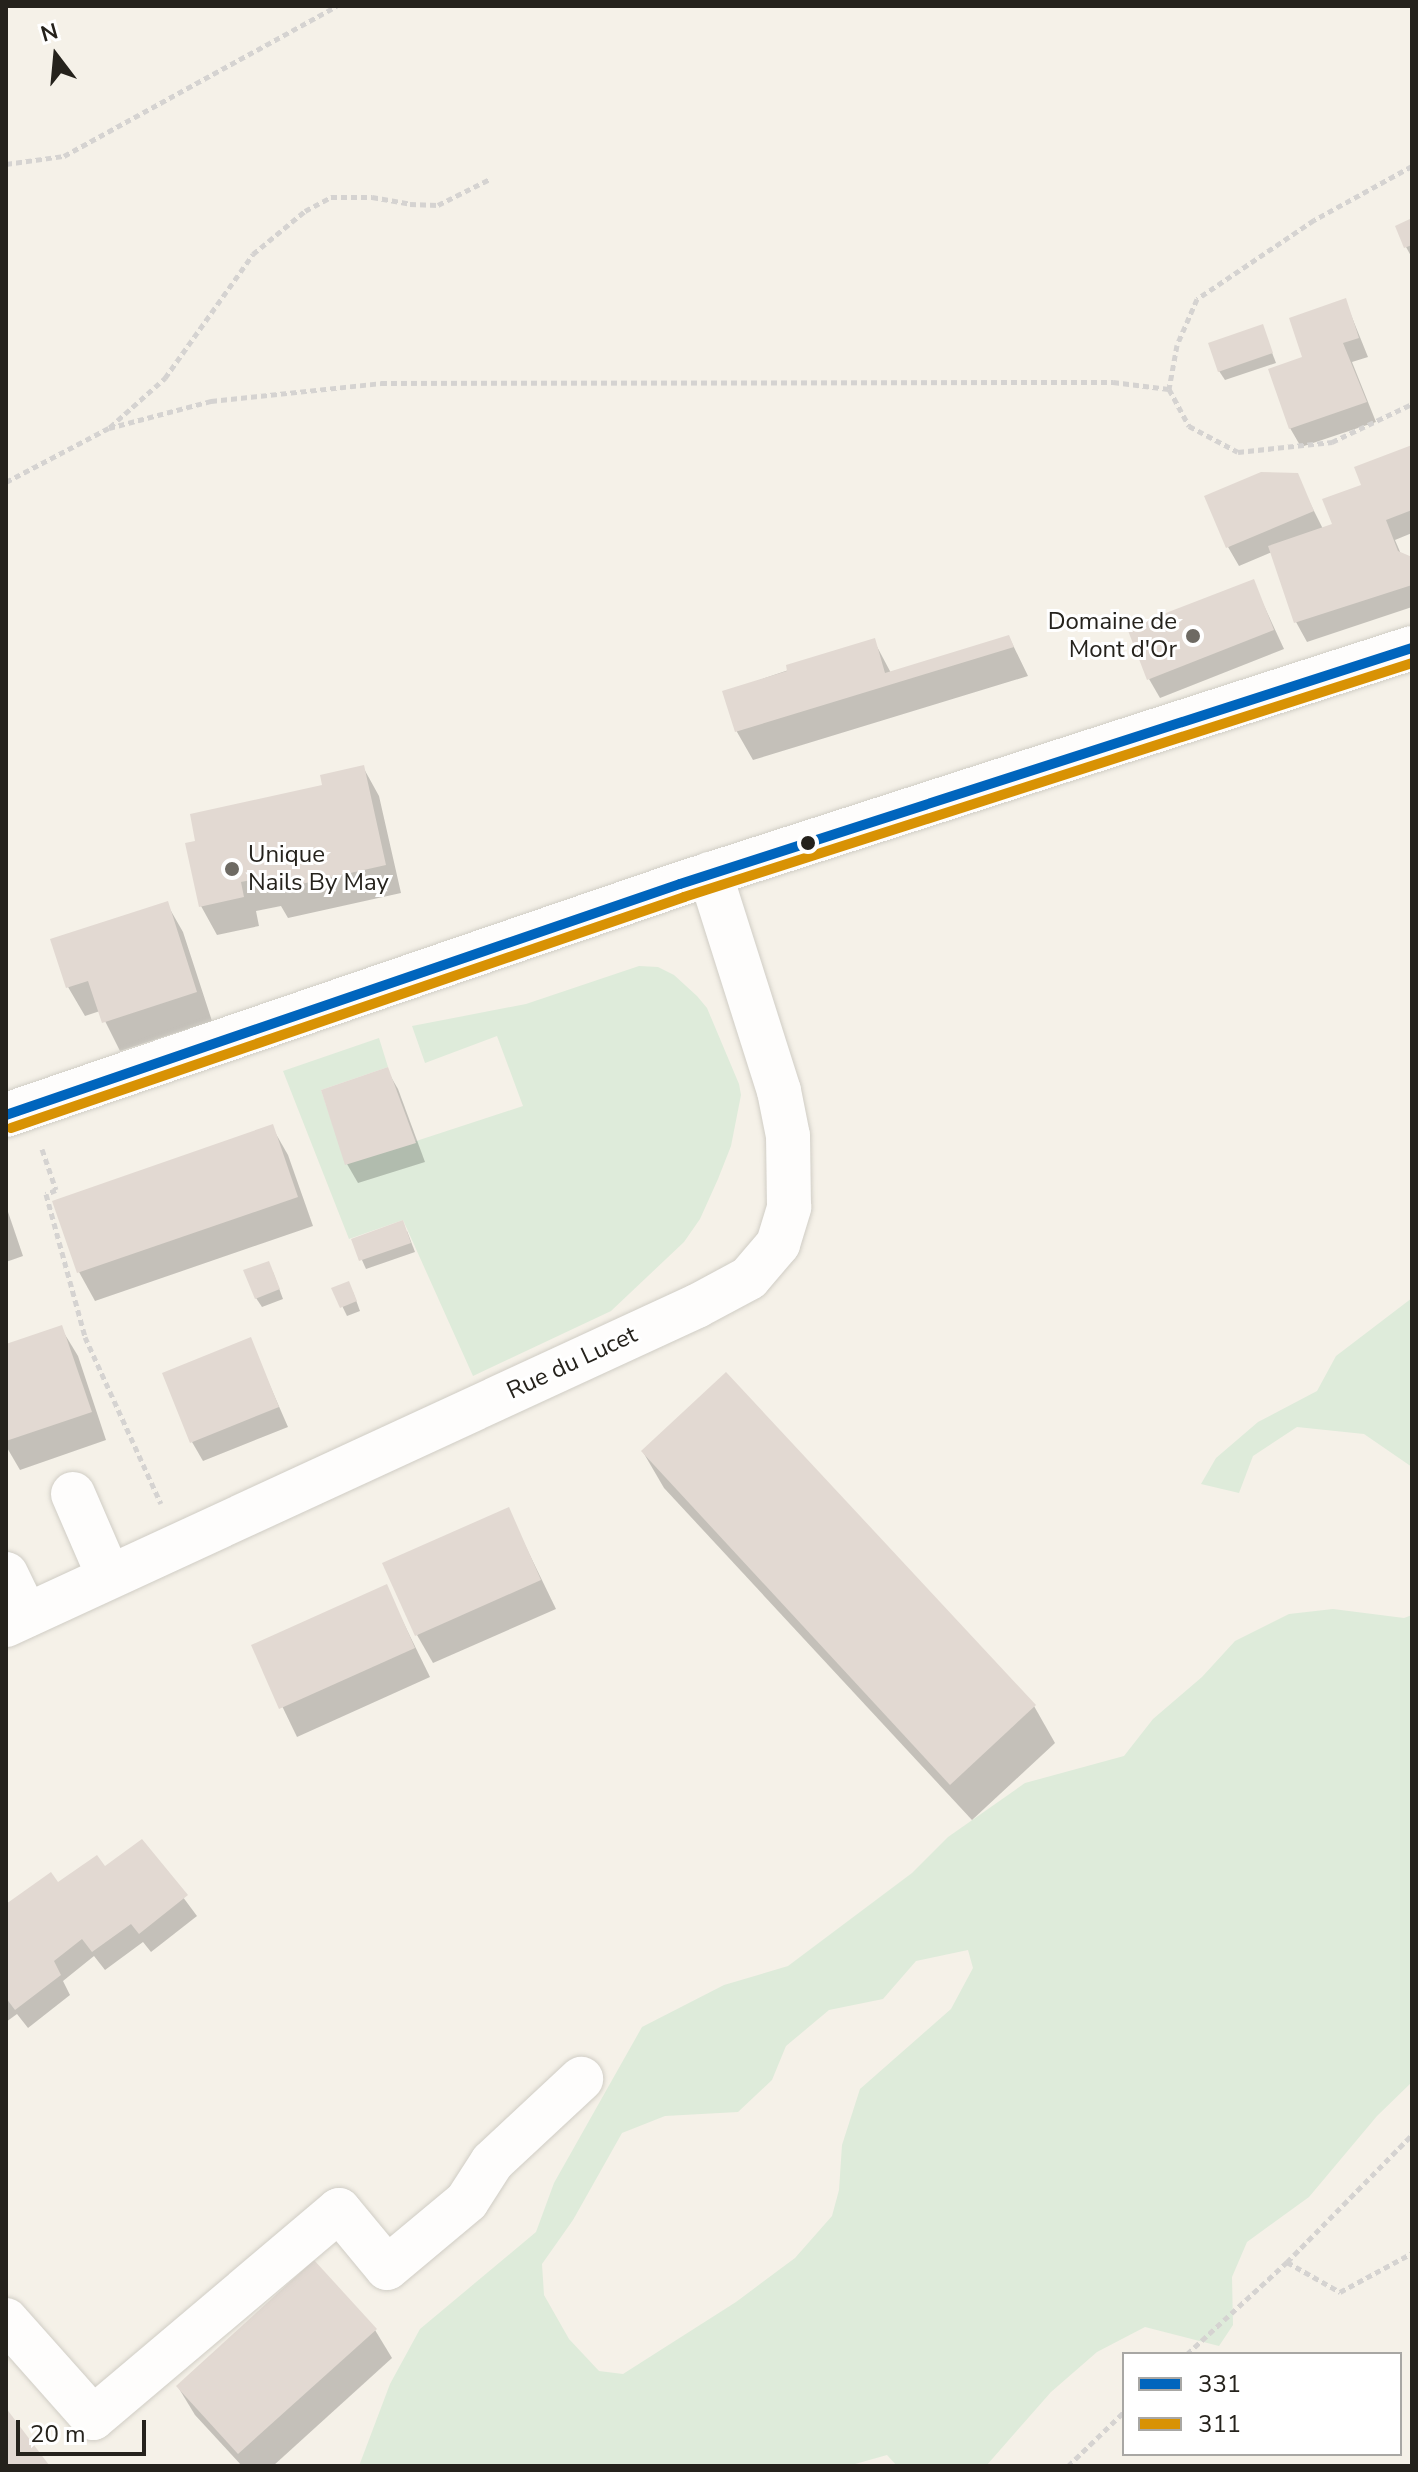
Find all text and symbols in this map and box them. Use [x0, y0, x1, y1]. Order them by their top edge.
north arrow [16, 16, 96, 96]
text: N [37, 16, 61, 50]
place label: Domaine de Mont d'Or [1048, 608, 1177, 664]
marker: Domaine de Mont d'Or [1184, 627, 1202, 645]
unlabelled marker [800, 835, 816, 851]
place label: Unique Nails By May [248, 841, 389, 897]
marker: Unique Nails By May [223, 860, 241, 878]
street label: Rue du Lucet [502, 1320, 642, 1406]
legend [1122, 2352, 1402, 2456]
text: 331 [1198, 2368, 1241, 2400]
scale bar [20, 2404, 150, 2454]
text: 311 [1198, 2408, 1241, 2440]
text: 20 m [30, 2418, 86, 2450]

